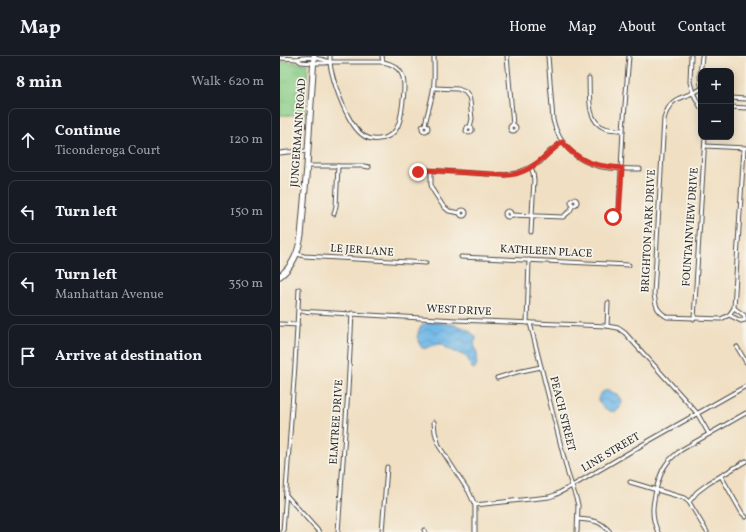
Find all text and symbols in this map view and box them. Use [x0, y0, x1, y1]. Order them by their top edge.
text: Map [20, 15, 61, 41]
text: Home [509, 18, 546, 37]
text: Map [568, 18, 596, 37]
text: About [618, 18, 656, 37]
text: Contact [678, 18, 726, 37]
map controls [698, 68, 734, 140]
button: + [698, 68, 734, 104]
text: 8 min [16, 71, 62, 94]
text: Walk · 620 m [191, 73, 264, 91]
street label: JUNGERMANN ROAD [288, 78, 310, 188]
button: − [698, 104, 734, 140]
text: Continue [55, 121, 120, 142]
icon: ahead [17, 129, 39, 151]
text: 120 m [229, 131, 263, 149]
text: Ticonderoga Court [55, 142, 161, 160]
route end [409, 163, 427, 181]
street label: FOUNTAINVIEW DRIVE [679, 166, 703, 287]
street label: BRIGHTON PARK DRIVE [638, 169, 660, 293]
icon: left [17, 201, 39, 223]
text: Turn left [55, 202, 117, 223]
text: 150 m [230, 203, 263, 221]
route start [604, 208, 622, 226]
street label: LE JER LANE [330, 241, 395, 261]
street label: KATHLEEN PLACE [499, 242, 593, 262]
text: Turn left [55, 265, 117, 286]
icon: left [17, 273, 39, 295]
text: 350 m [228, 275, 263, 293]
text: Manhattan Avenue [55, 286, 164, 304]
street label: WEST DRIVE [426, 302, 492, 320]
icon: arrive [17, 345, 39, 367]
text: Arrive at destination [55, 346, 202, 367]
street label: PEACH STREET [545, 375, 579, 454]
street label: ELMTREE DRIVE [327, 379, 347, 465]
street label: LINE STREET [579, 429, 644, 476]

